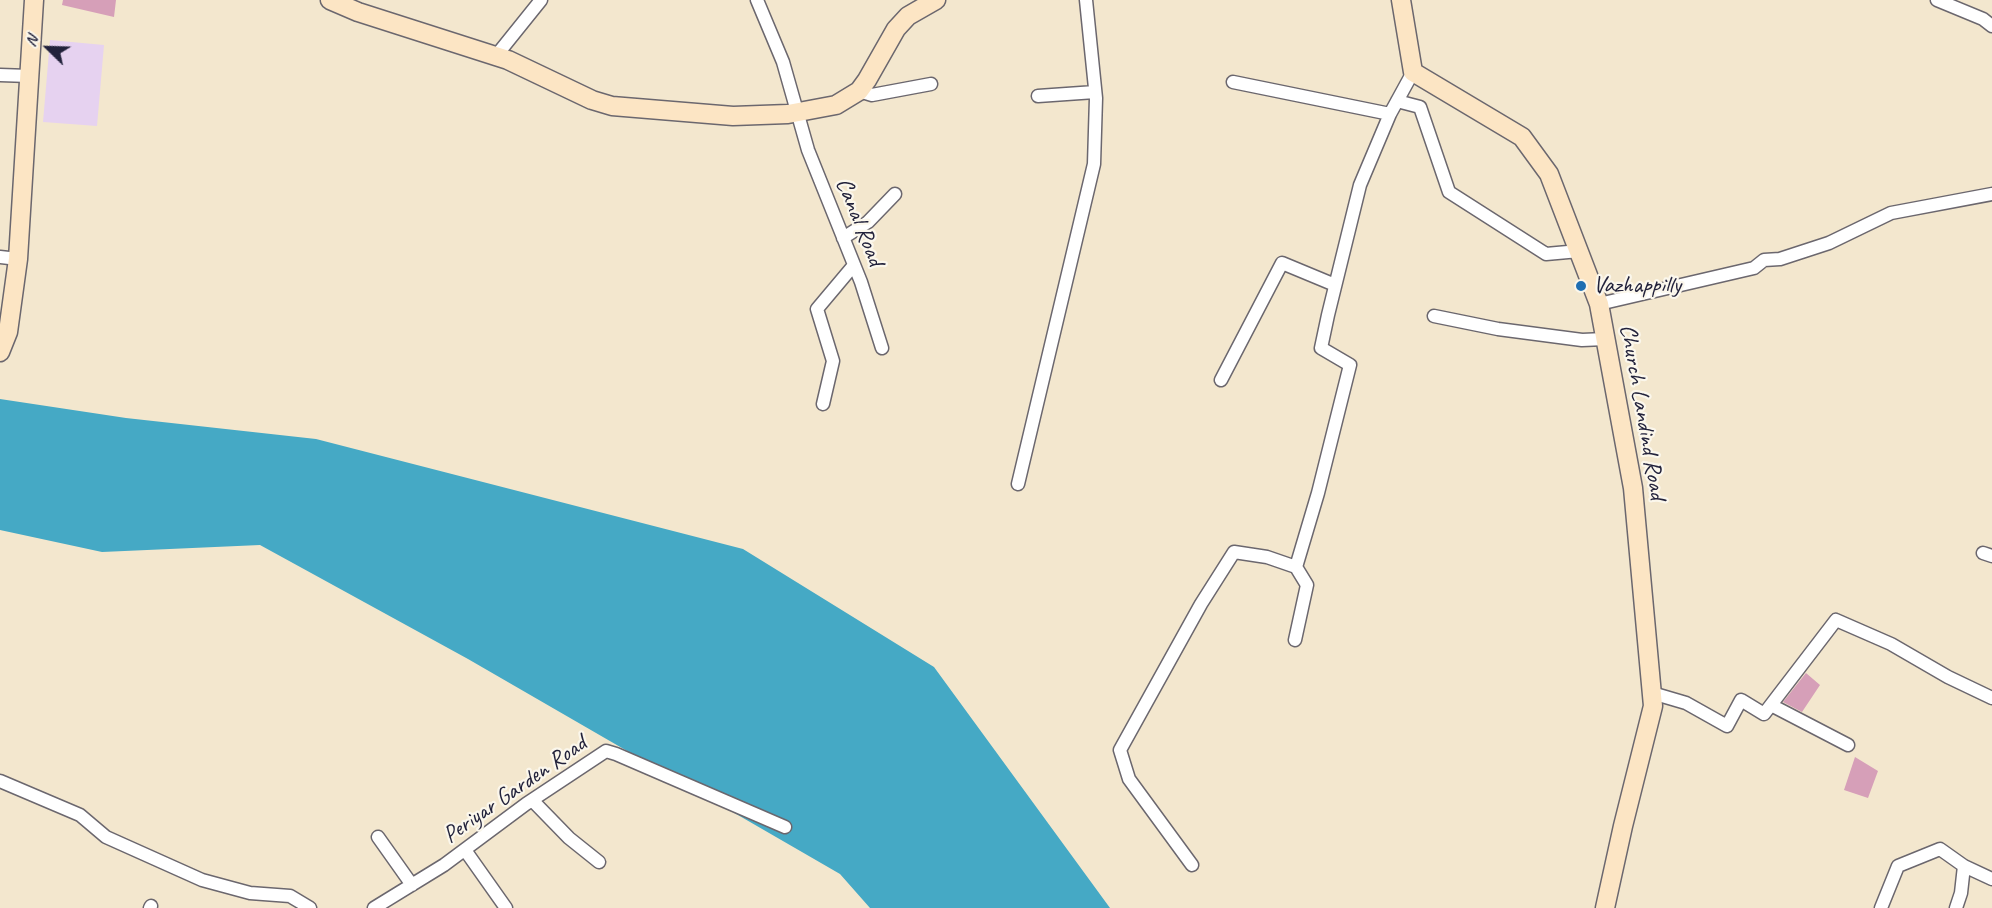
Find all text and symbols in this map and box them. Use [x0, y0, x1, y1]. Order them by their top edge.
north arrow [18, 18, 78, 78]
text: N [20, 33, 43, 49]
street label: Canal Road [828, 174, 890, 270]
place label: Vazhappilly [1593, 272, 1681, 300]
marker: Vazhappilly [1574, 279, 1588, 293]
street label: Church Landind Road [1612, 322, 1672, 502]
street label: Periyar Garden Road [438, 730, 592, 850]

